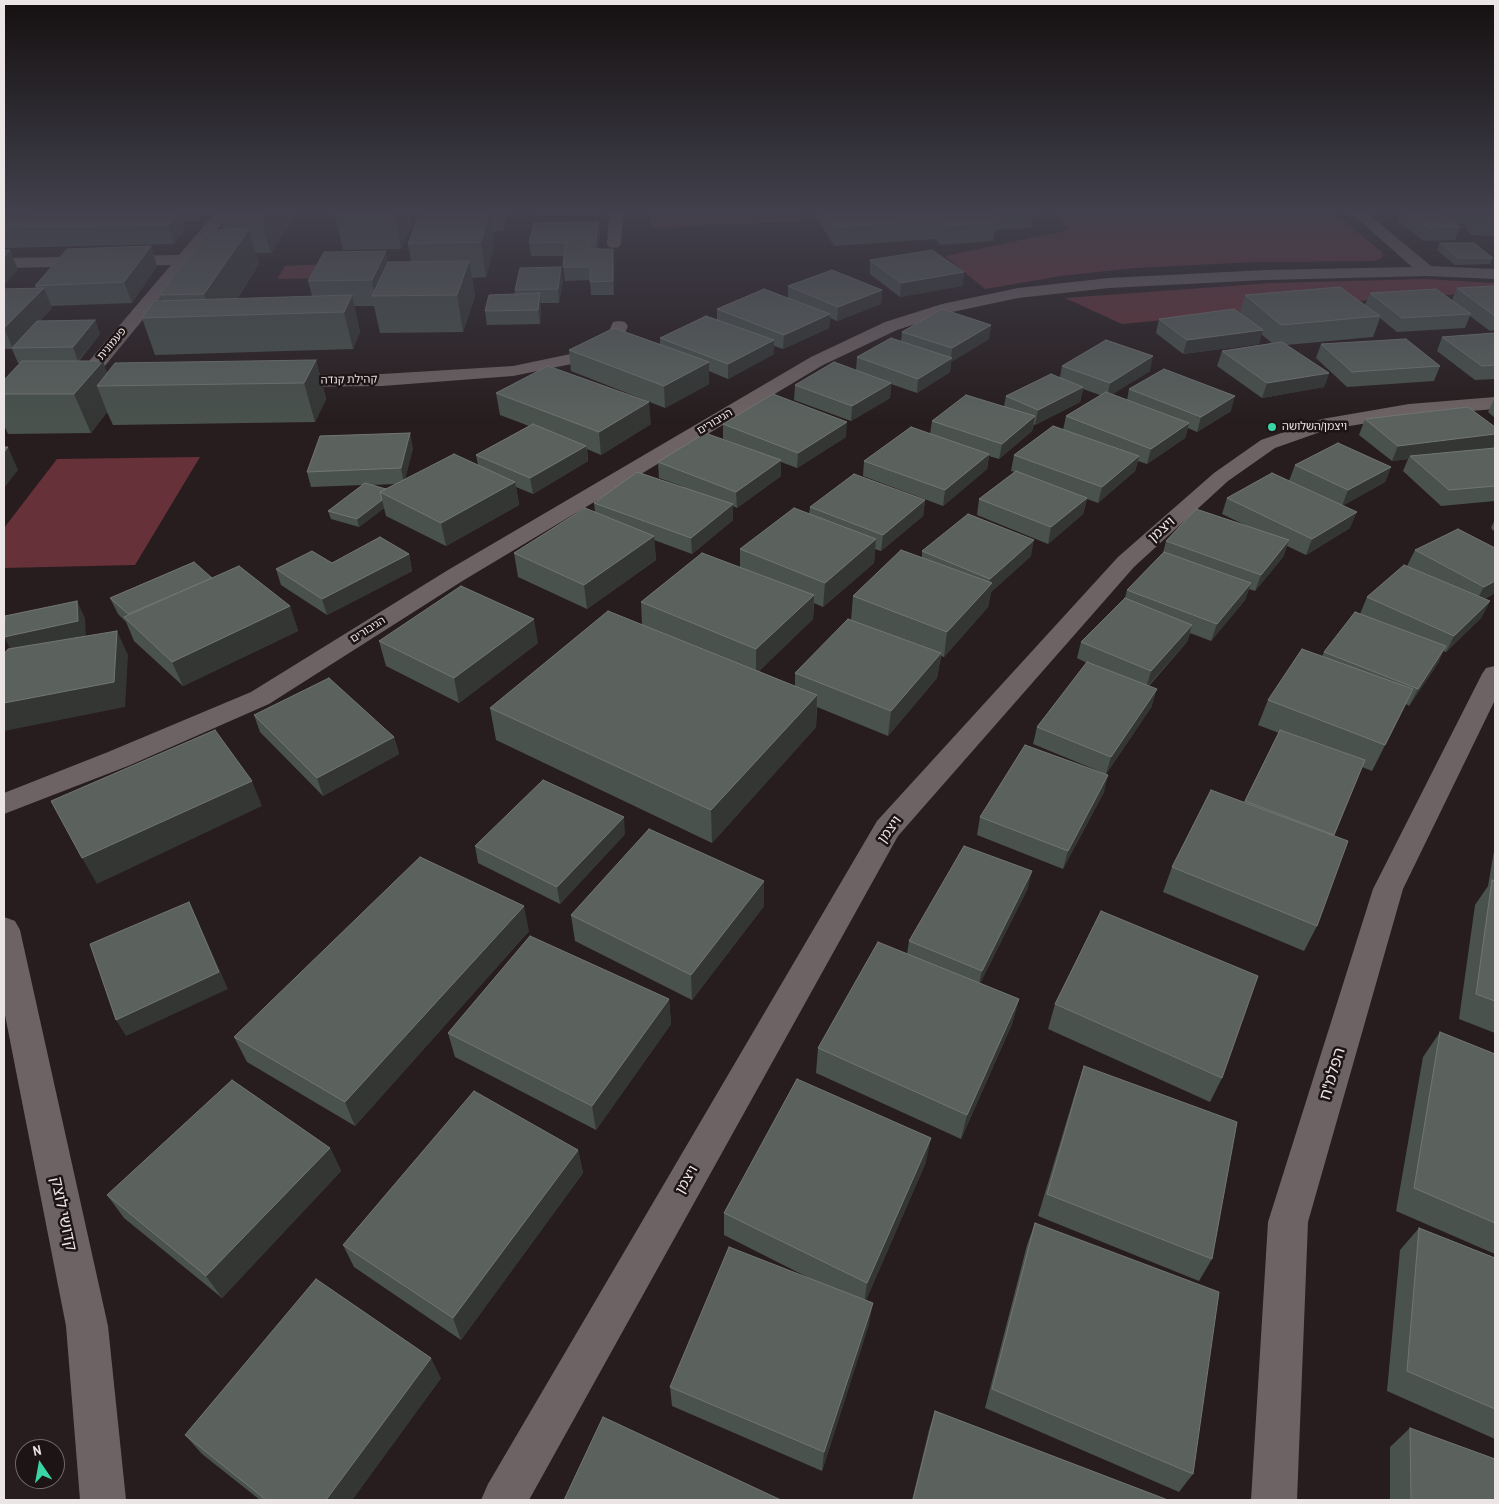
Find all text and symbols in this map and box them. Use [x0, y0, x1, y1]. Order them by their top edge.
street label: פעמונית [95, 325, 129, 363]
street label: קהילת קנדה [321, 373, 377, 387]
street label: הגיבורים [695, 406, 735, 438]
place label: ויצמן/השלושה [1282, 420, 1347, 434]
marker: ויצמן/השלושה [1266, 421, 1278, 433]
street label: ויצמן [1145, 514, 1179, 546]
street label: הגיבורים [348, 614, 388, 646]
street label: ויצמן [874, 813, 906, 847]
street label: הפלמ"ח [1316, 1046, 1350, 1102]
street label: ויצמן [672, 1163, 702, 1197]
street label: קדושי לוצק [46, 1175, 80, 1253]
north arrow [15, 1439, 65, 1489]
text: N [31, 1441, 43, 1460]

